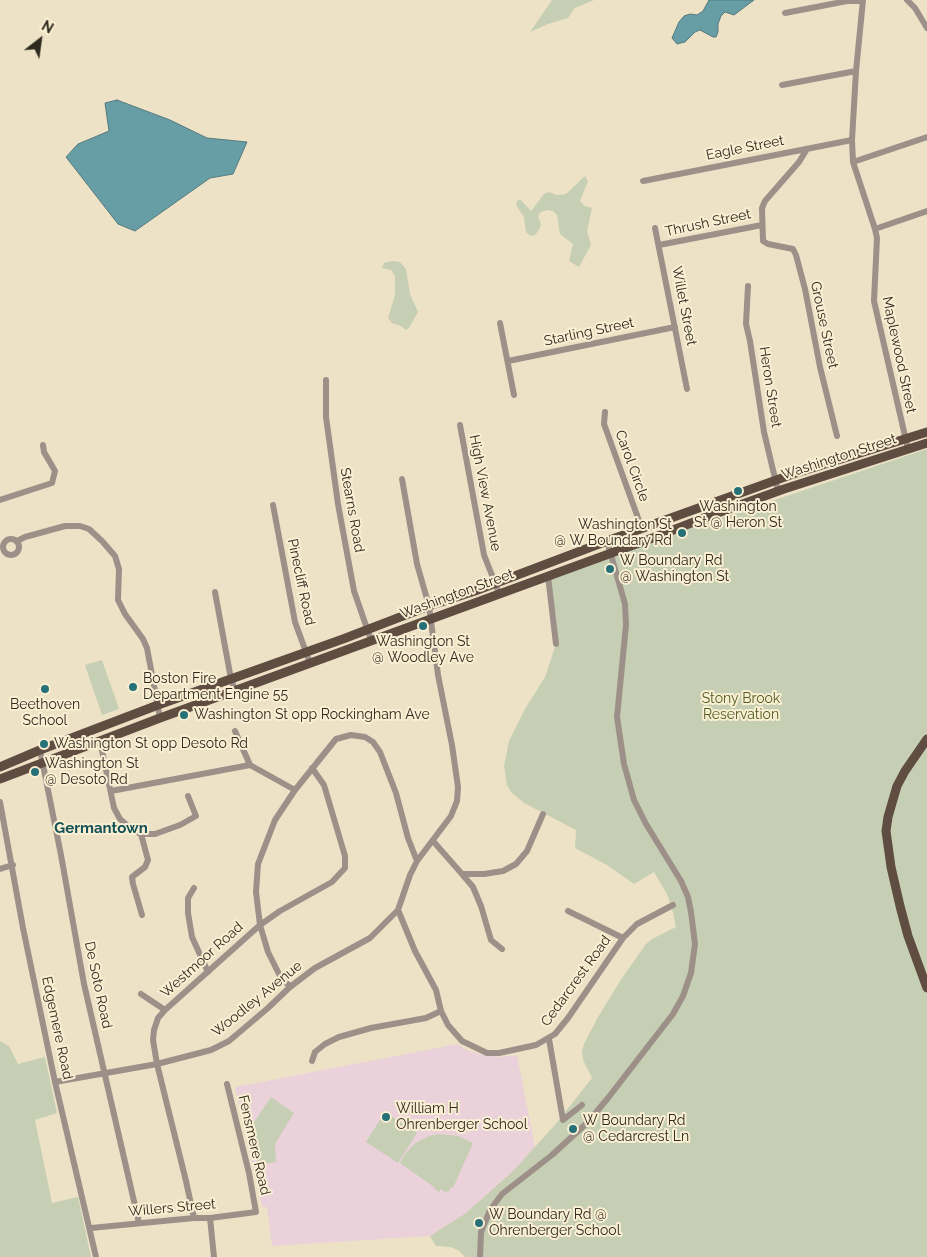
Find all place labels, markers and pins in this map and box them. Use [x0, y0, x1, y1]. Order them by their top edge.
marker: Washington St @ Heron St [732, 485, 744, 497]
place label: Washington St @ Heron St [694, 499, 782, 532]
place label: Washington St @ W Boundary Rd [554, 517, 672, 550]
marker: Washington St @ W Boundary Rd [676, 527, 688, 539]
place label: W Boundary Rd @ Washington St [620, 553, 729, 586]
marker: W Boundary Rd @ Washington St [604, 563, 616, 575]
marker: Washington St @ Woodley Ave [417, 620, 429, 632]
place label: Washington St @ Woodley Ave [372, 634, 474, 666]
place label: Boston Fire Department Engine 55 [143, 671, 288, 704]
marker: Boston Fire Department Engine 55 [127, 681, 139, 693]
marker: Beethoven School [39, 683, 51, 695]
place label: Beethoven School [10, 697, 80, 730]
place label: Washington St opp Rockingham Ave [194, 707, 430, 723]
marker: Washington St opp Rockingham Ave [178, 709, 190, 721]
place label: Washington St opp Desoto Rd [54, 736, 248, 752]
marker: Washington St opp Desoto Rd [38, 738, 50, 750]
place label: Washington St @ Desoto Rd [45, 756, 139, 789]
marker: Washington St @ Desoto Rd [29, 766, 41, 778]
place label: William H Ohrenberger School [396, 1101, 527, 1134]
marker: William H Ohrenberger School [380, 1111, 392, 1123]
place label: W Boundary Rd @ Cedarcrest Ln [583, 1113, 689, 1146]
marker: W Boundary Rd @ Cedarcrest Ln [567, 1123, 579, 1135]
place label: W Boundary Rd @ Ohrenberger School [489, 1207, 620, 1240]
marker: W Boundary Rd @ Ohrenberger School [473, 1217, 485, 1229]

